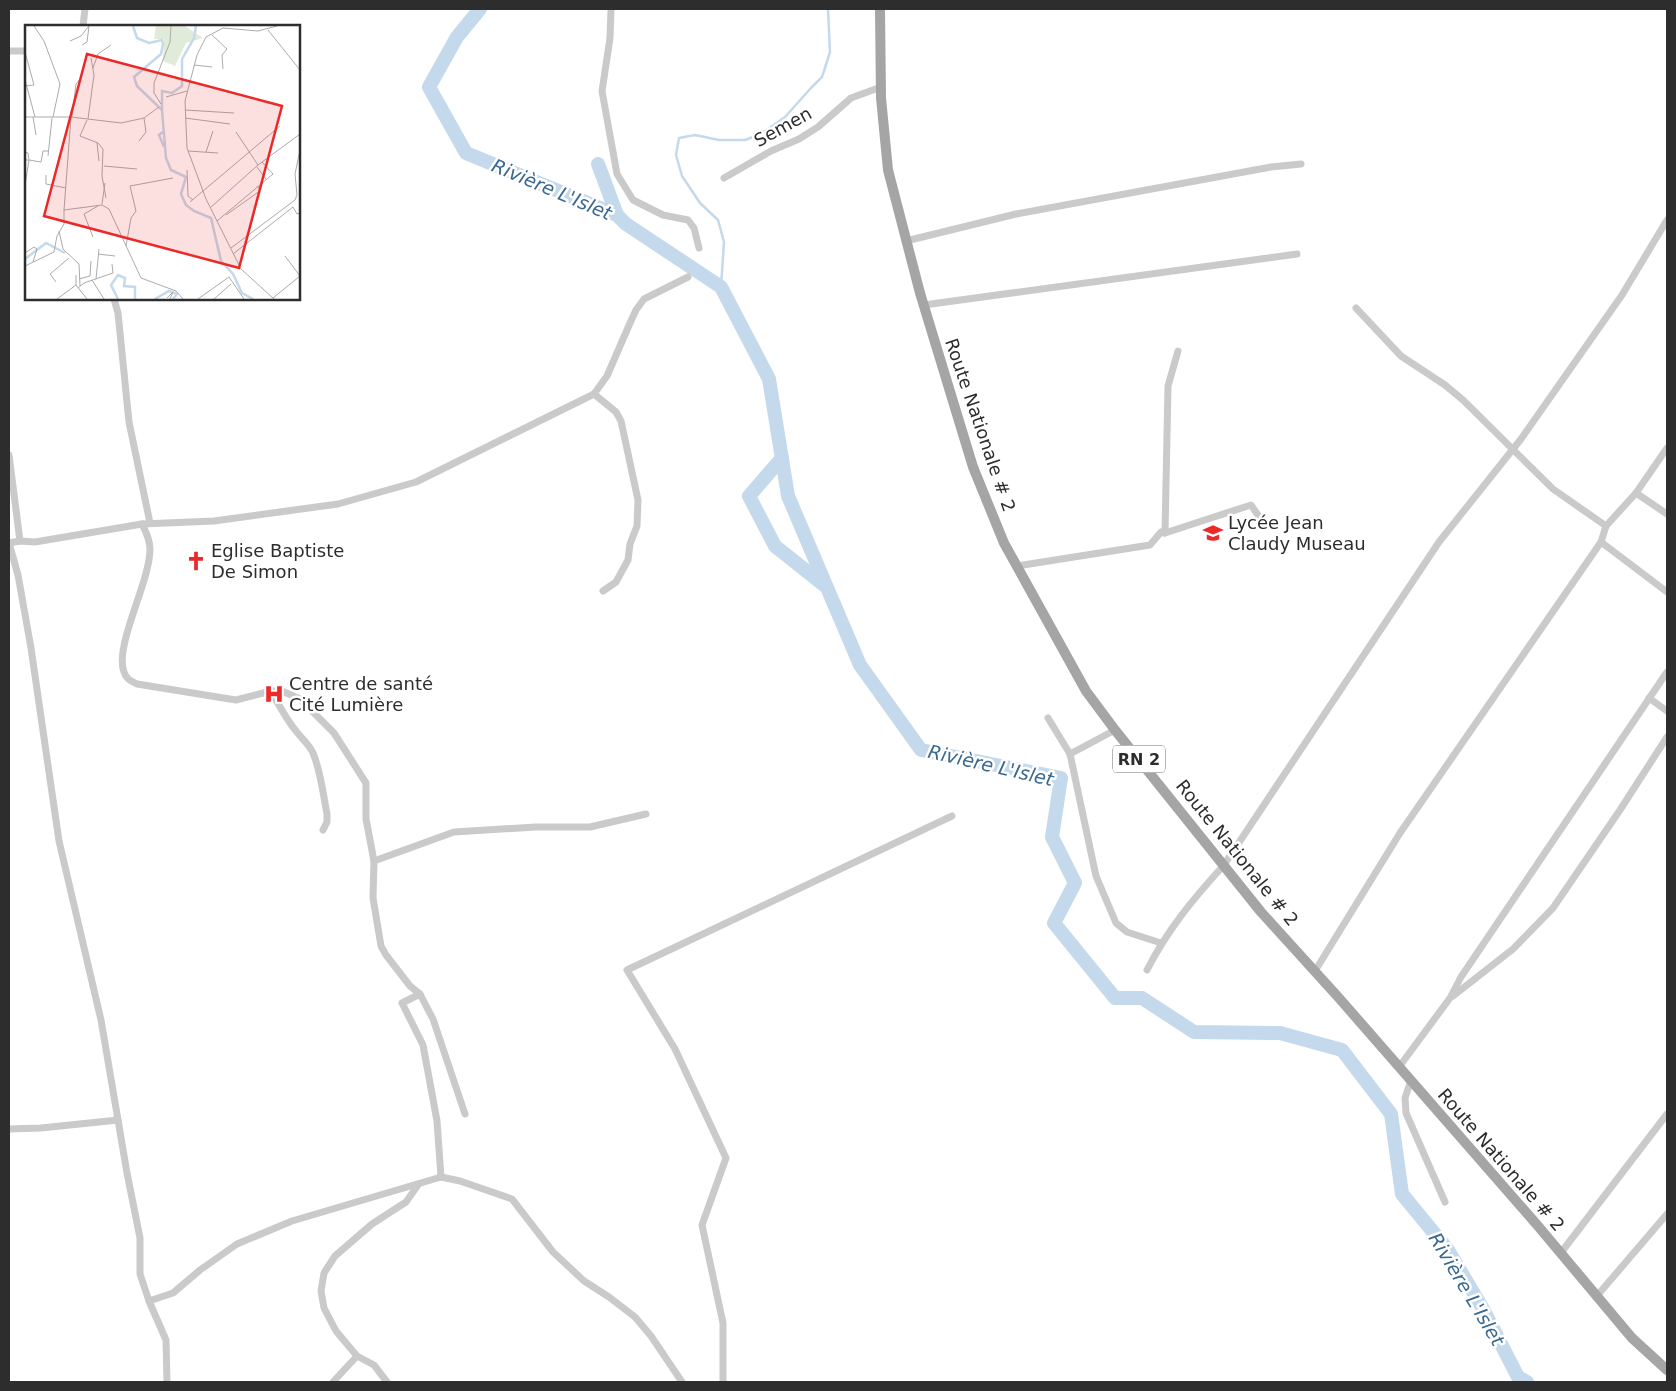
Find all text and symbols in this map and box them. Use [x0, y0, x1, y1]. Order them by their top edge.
inset map [25, 25, 300, 300]
street label: Semen [750, 102, 815, 151]
water label: Rivière L'Islet [489, 154, 617, 225]
street label: Route Nationale # 2 [941, 335, 1020, 514]
place label: Lycée Jean Claudy Museau [1228, 512, 1366, 554]
school or university icon: Lycée Jean Claudy Museau [1202, 522, 1224, 544]
place label: Eglise Baptiste De Simon [211, 540, 344, 582]
church icon: Eglise Baptiste De Simon [185, 550, 207, 572]
place label: Centre de santé Cité Lumière [289, 673, 433, 715]
hospital icon: Centre de santé Cité Lumière [263, 683, 285, 705]
water label: Rivière L'Islet [926, 740, 1057, 790]
road number: RN 2 [1113, 746, 1165, 772]
street label: Route Nationale # 2 [1172, 775, 1303, 930]
street label: Route Nationale # 2 [1434, 1084, 1569, 1235]
water label: Rivière L'Islet [1425, 1228, 1510, 1351]

